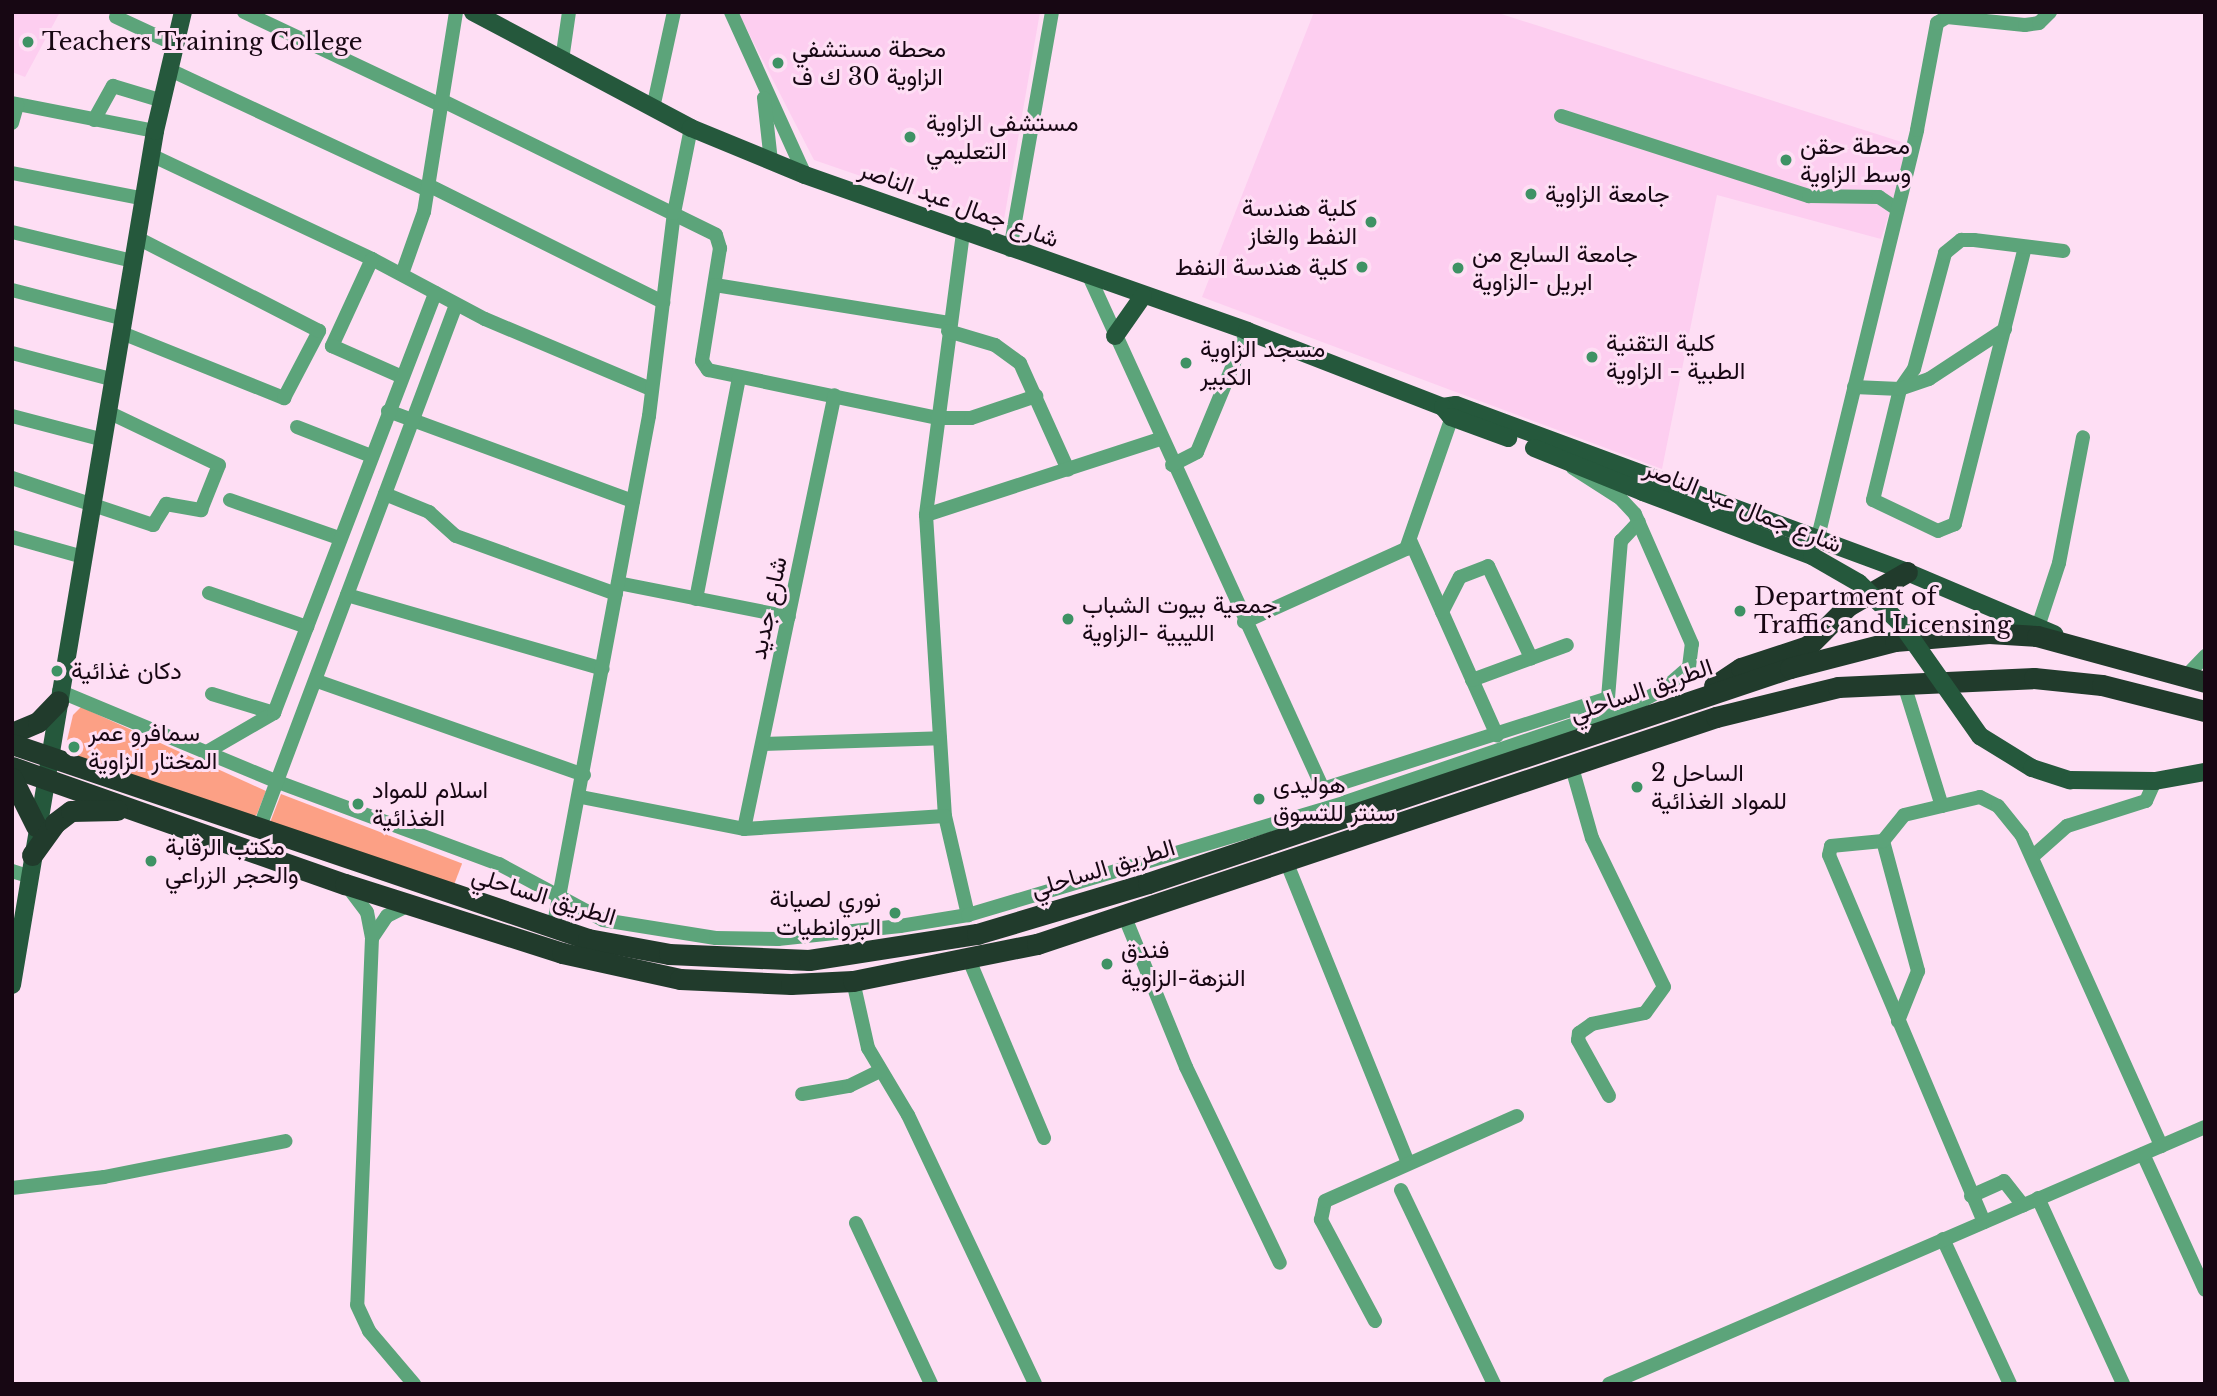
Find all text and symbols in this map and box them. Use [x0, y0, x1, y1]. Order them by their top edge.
place label: Teachers Training College [42, 28, 363, 56]
marker: Teachers Training College [20, 34, 36, 50]
place label: محطة مستشفي الزاوية 30 ك ف [792, 35, 946, 91]
marker: محطة مستشفي الزاوية 30 ك ف [770, 55, 786, 71]
place label: مستشفى الزاوية التعليمي [926, 109, 1079, 165]
marker: مستشفى الزاوية التعليمي [900, 127, 920, 147]
place label: محطة حقن وسط الزاوية [1800, 132, 1911, 188]
marker: محطة حقن وسط الزاوية [1778, 152, 1794, 168]
street label: شارع جمال عبد الناصر [855, 155, 1063, 253]
place label: جامعة الزاوية [1545, 180, 1669, 208]
marker: جامعة الزاوية [1523, 186, 1539, 202]
place label: كلية هندسة النفط والغاز [1242, 194, 1357, 250]
marker: كلية هندسة النفط والغاز [1363, 214, 1379, 230]
place label: جامعة السابع من ابريل -الزاوية [1472, 240, 1638, 296]
place label: كلية هندسة النفط [1175, 253, 1348, 281]
marker: كلية هندسة النفط [1354, 259, 1370, 275]
marker: جامعة السابع من ابريل -الزاوية [1450, 260, 1466, 276]
place label: كلية التقنية الطبية - الزاوية [1606, 329, 1745, 385]
place label: مسجد الزاوية الكبير [1200, 335, 1325, 391]
marker: كلية التقنية الطبية - الزاوية [1584, 349, 1600, 365]
marker: مسجد الزاوية الكبير [1178, 355, 1194, 371]
street label: شارع جمال عبد الناصر [1640, 453, 1846, 559]
street label: شارع جديد [743, 554, 793, 662]
place label: Department of Traffic and Licensing [1754, 583, 2011, 639]
place label: جمعية بيوت الشباب الليبية -الزاوية [1082, 591, 1278, 647]
marker: Department of Traffic and Licensing [1732, 603, 1748, 619]
marker: جمعية بيوت الشباب الليبية -الزاوية [1060, 611, 1076, 627]
street label: الطريق الساحلي [1566, 652, 1716, 728]
place label: دكان غذائية [71, 657, 182, 685]
marker: دكان غذائية [49, 663, 65, 679]
place label: سمافرو عمر المختار الزاوية [88, 719, 217, 775]
marker: سمافرو عمر المختار الزاوية [66, 739, 82, 755]
place label: الساحل 2 للمواد الغذائية [1651, 759, 1787, 815]
place label: هوليدى سنتر للتسوق [1273, 771, 1395, 827]
place label: اسلام للمواد الغذائية [372, 776, 488, 832]
marker: الساحل 2 للمواد الغذائية [1629, 779, 1645, 795]
marker: هوليدى سنتر للتسوق [1251, 791, 1267, 807]
marker: اسلام للمواد الغذائية [350, 796, 366, 812]
street label: الطريق الساحلي [1027, 832, 1179, 904]
place label: مكتب الرقابة والحجر الزراعي [165, 833, 299, 889]
marker: مكتب الرقابة والحجر الزراعي [143, 853, 159, 869]
street label: الطريق الساحلي [468, 860, 620, 932]
place label: نوري لصيانة البروانطيات [770, 885, 881, 941]
marker: نوري لصيانة البروانطيات [887, 905, 903, 921]
place label: فندق النزهة-الزاوية [1121, 936, 1245, 992]
marker: فندق النزهة-الزاوية [1099, 956, 1115, 972]

